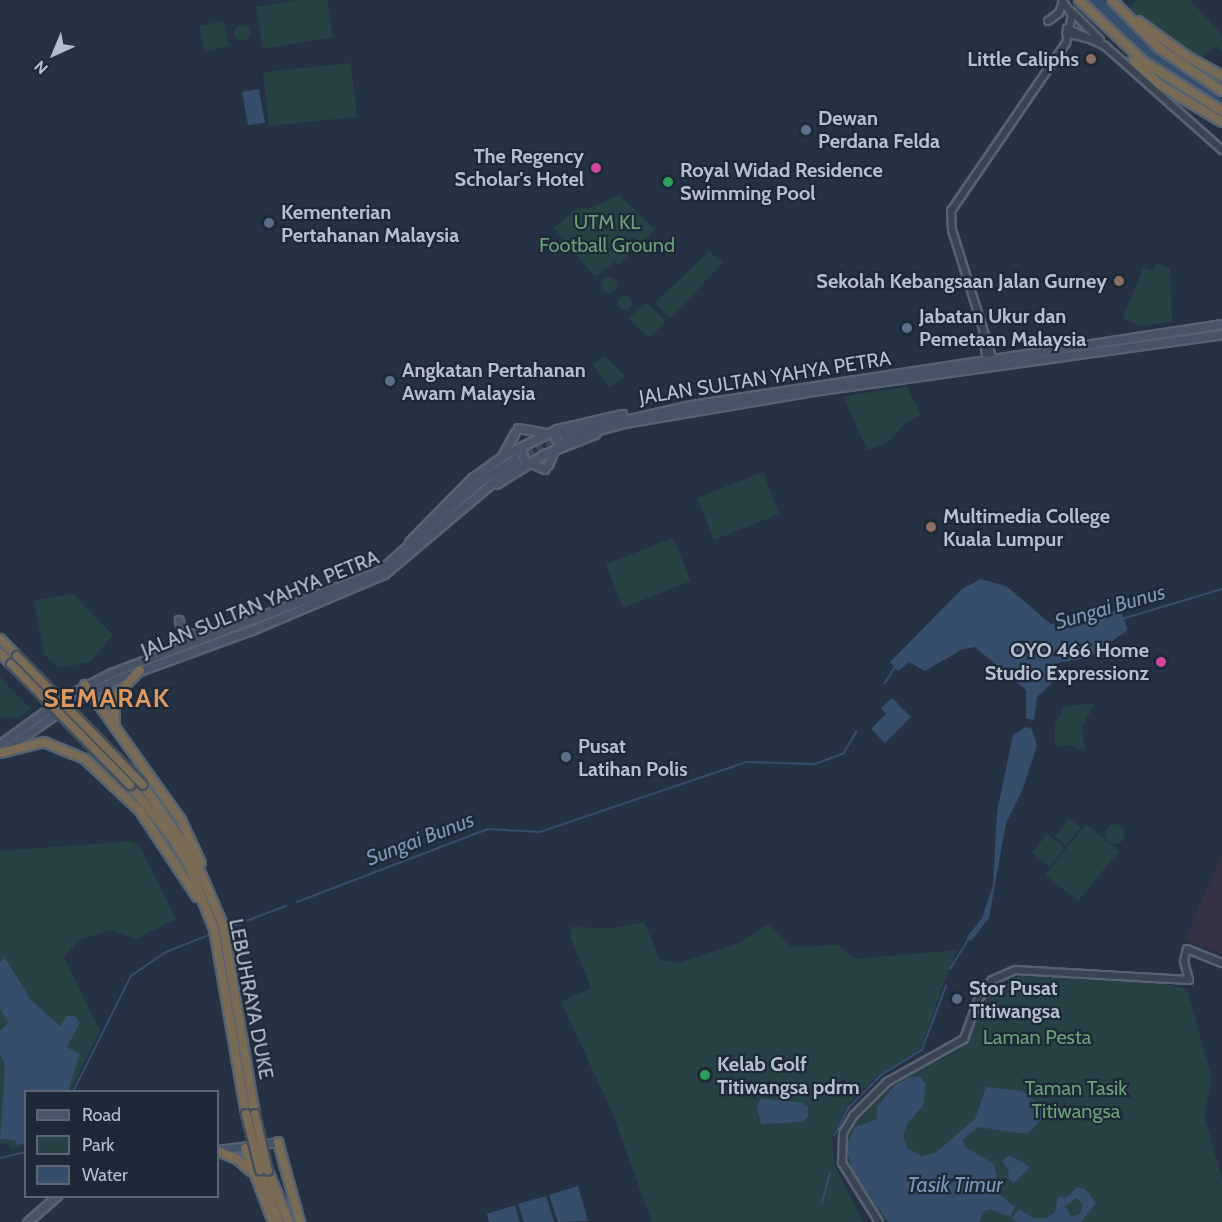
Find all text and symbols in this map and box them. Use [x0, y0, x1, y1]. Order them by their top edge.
north arrow [24, 24, 84, 84]
place label: Little Caliphs [967, 47, 1079, 71]
marker: Little Caliphs [1084, 52, 1098, 66]
text: N [30, 57, 52, 78]
place label: Dewan Perdana Felda [818, 106, 940, 153]
marker: Dewan Perdana Felda [799, 123, 813, 137]
place label: The Regency Scholar's Hotel [455, 144, 584, 191]
place label: Royal Widad Residence Swimming Pool [680, 158, 883, 205]
marker: The Regency Scholar's Hotel [589, 161, 603, 175]
marker: Royal Widad Residence Swimming Pool [661, 175, 675, 189]
place label: Kementerian Pertahanan Malaysia [281, 200, 459, 247]
park label: UTM KL Football Ground [539, 210, 675, 257]
marker: Kementerian Pertahanan Malaysia [262, 216, 276, 230]
place label: Sekolah Kebangsaan Jalan Gurney [816, 269, 1107, 293]
marker: Sekolah Kebangsaan Jalan Gurney [1112, 274, 1126, 288]
place label: Jabatan Ukur dan Pemetaan Malaysia [919, 304, 1086, 351]
marker: Jabatan Ukur dan Pemetaan Malaysia [900, 321, 914, 335]
street label: JALAN SULTAN YAHYA PETRA [637, 346, 893, 410]
place label: Angkatan Pertahanan Awam Malaysia [402, 358, 586, 405]
marker: Angkatan Pertahanan Awam Malaysia [383, 374, 397, 388]
place label: Multimedia College Kuala Lumpur [943, 504, 1110, 551]
marker: Multimedia College Kuala Lumpur [924, 520, 938, 534]
street label: JALAN SULTAN YAHYA PETRA [137, 545, 383, 663]
water label: Sungai Bunus [1052, 579, 1168, 635]
place label: OYO 466 Home Studio Expressionz [985, 638, 1149, 685]
marker: OYO 466 Home Studio Expressionz [1154, 655, 1168, 669]
district label: SEMARAK [43, 683, 171, 715]
place label: Pusat Latihan Polis [578, 734, 688, 781]
marker: Pusat Latihan Polis [559, 750, 573, 764]
water label: Sungai Bunus [362, 807, 478, 871]
street label: LEBUHRAYA DUKE [224, 917, 278, 1081]
place label: Stor Pusat Titiwangsa [969, 976, 1060, 1023]
marker: Stor Pusat Titiwangsa [950, 992, 964, 1006]
park label: Laman Pesta [983, 1025, 1091, 1049]
place label: Kelab Golf Titiwangsa pdrm [717, 1052, 860, 1099]
marker: Kelab Golf Titiwangsa pdrm [698, 1068, 712, 1082]
park label: Taman Tasik Titiwangsa [1025, 1076, 1127, 1123]
legend [24, 1090, 219, 1198]
text: Road [82, 1104, 121, 1126]
text: Park [82, 1134, 114, 1156]
text: Water [82, 1164, 128, 1186]
water label: Tasik Timur [907, 1172, 1003, 1198]

